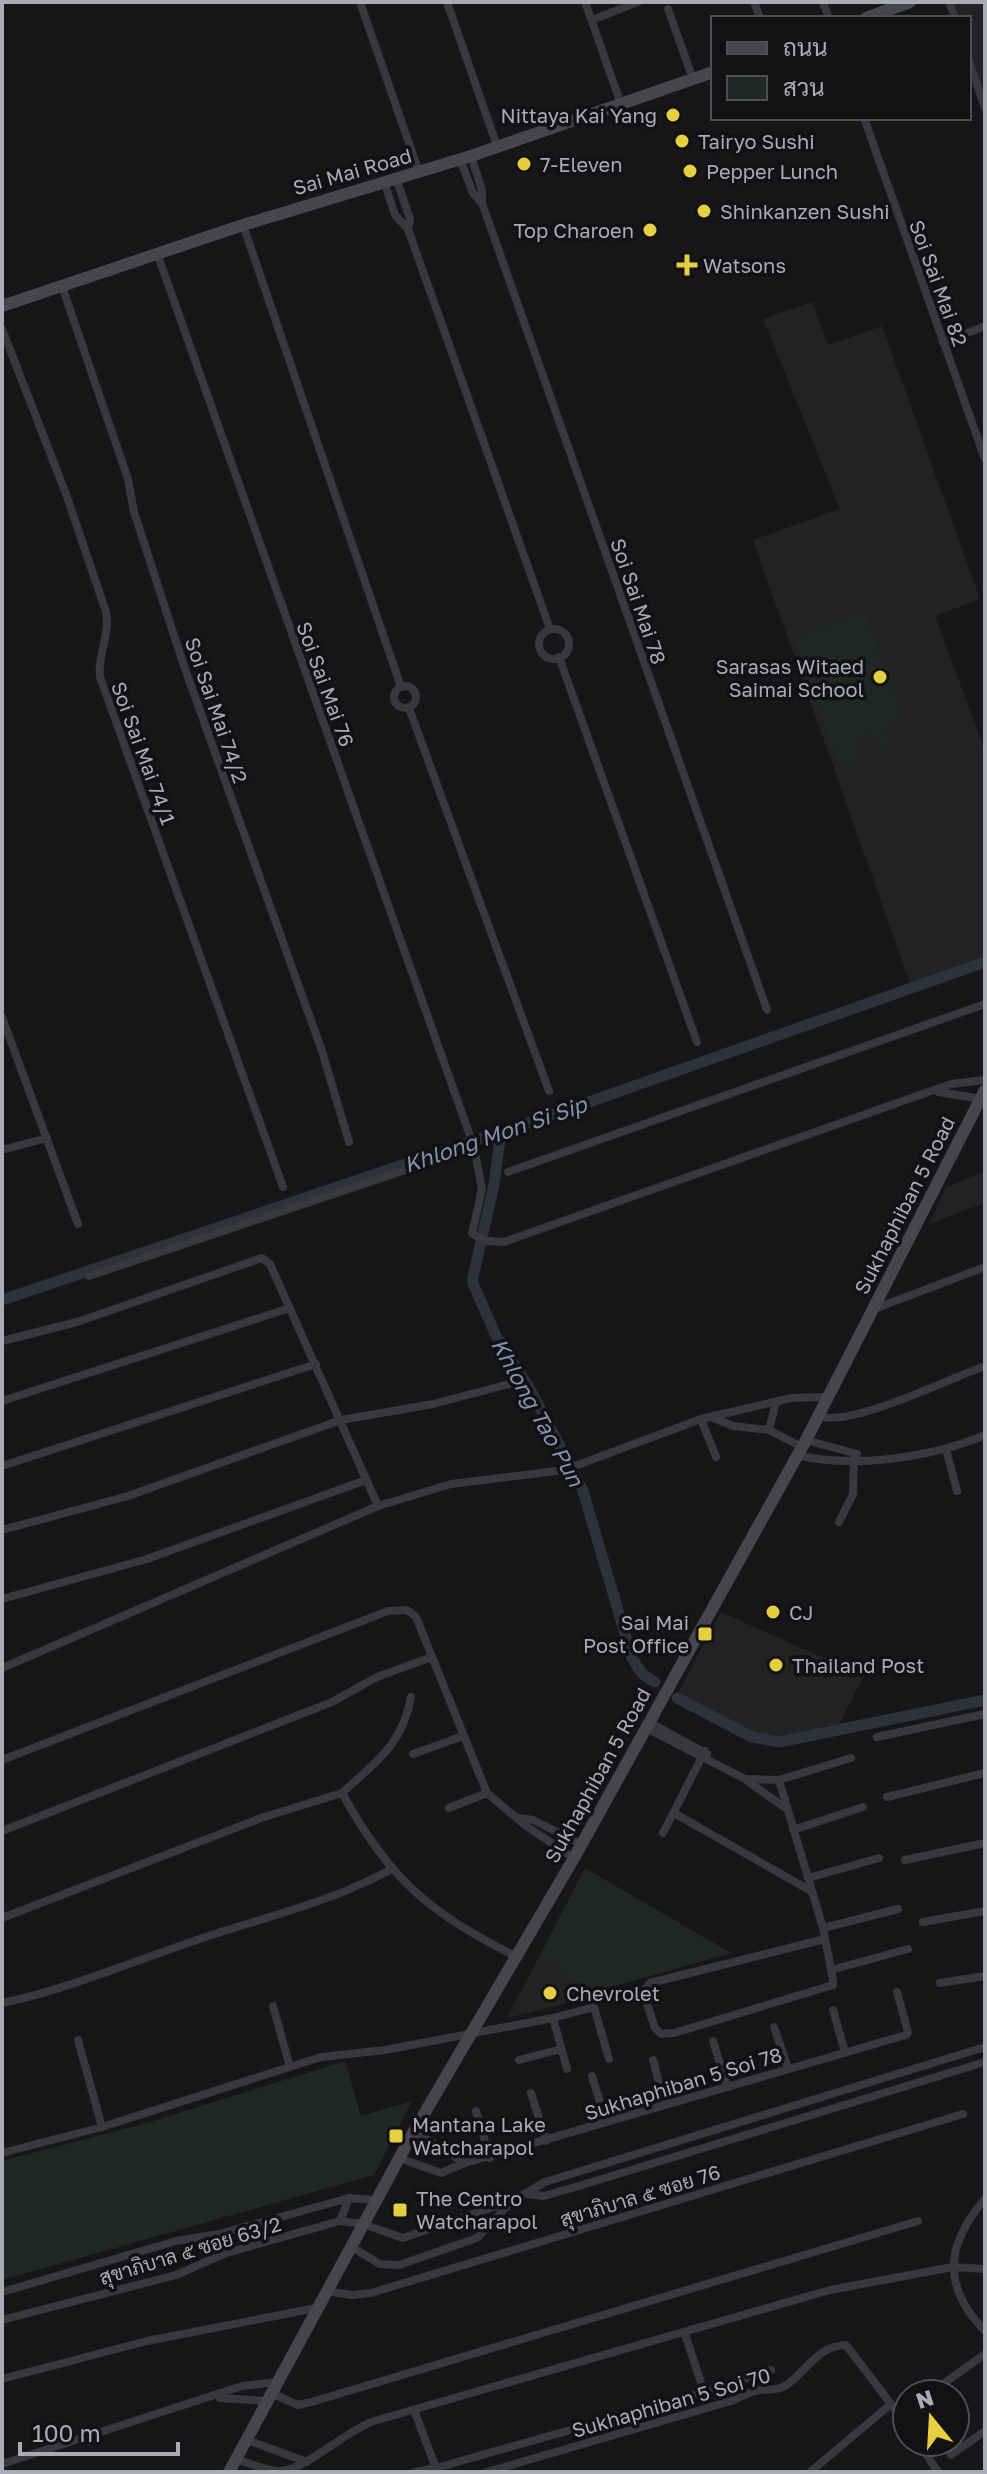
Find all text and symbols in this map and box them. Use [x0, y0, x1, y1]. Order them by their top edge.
legend [711, 16, 971, 120]
text: ถนน [783, 32, 828, 61]
text: สวน [783, 72, 825, 101]
place label: Nittaya Kai Yang [500, 103, 657, 127]
marker: Nittaya Kai Yang [664, 106, 682, 124]
place label: Tairyo Sushi [698, 129, 815, 153]
marker: Tairyo Sushi [673, 132, 691, 150]
street label: Sai Mai Road [290, 143, 414, 199]
place label: 7-Eleven [540, 152, 623, 176]
marker: 7-Eleven [515, 155, 533, 173]
place label: Pepper Lunch [706, 159, 838, 183]
marker: Pepper Lunch [681, 162, 699, 180]
place label: Shinkanzen Sushi [720, 199, 890, 223]
marker: Shinkanzen Sushi [695, 202, 713, 220]
street label: Soi Sai Mai 82 [905, 217, 973, 349]
place label: Top Charoen [513, 218, 634, 242]
marker: Top Charoen [641, 221, 659, 239]
place label: Watsons [703, 253, 786, 277]
marker: Watsons [678, 256, 696, 274]
street label: Soi Sai Mai 78 [606, 535, 672, 667]
street label: Soi Sai Mai 76 [292, 618, 360, 750]
street label: Soi Sai Mai 74/2 [181, 634, 253, 786]
place label: Sarasas Witaed Saimai School [716, 654, 864, 701]
marker: Sarasas Witaed Saimai School [871, 668, 889, 686]
street label: Soi Sai Mai 74/1 [107, 678, 181, 828]
water label: Khlong Mon Si Sip [400, 1090, 591, 1178]
street label: Sukhaphiban 5 Road [849, 1112, 959, 1298]
water label: Khlong Tao Pun [486, 1333, 591, 1492]
place label: CJ [789, 1600, 814, 1624]
marker: CJ [764, 1603, 782, 1621]
place label: Sai Mai Post Office [583, 1610, 689, 1657]
marker: Sai Mai Post Office [696, 1625, 714, 1643]
place label: Thailand Post [792, 1653, 924, 1677]
marker: Thailand Post [767, 1656, 785, 1674]
street label: Sukhaphiban 5 Road [539, 1683, 655, 1867]
place label: Chevrolet [566, 1981, 660, 2005]
marker: Chevrolet [541, 1984, 559, 2002]
street label: Sukhaphiban 5 Soi 78 [581, 2042, 785, 2124]
place label: Mantana Lake Watcharapol [412, 2112, 546, 2159]
marker: Mantana Lake Watcharapol [387, 2127, 405, 2145]
street label: สุขาภิบาล ๕ ซอย 76 [557, 2159, 724, 2234]
place label: The Centro Watcharapol [416, 2186, 538, 2233]
marker: The Centro Watcharapol [391, 2201, 409, 2219]
street label: สุขาภิบาล ๕ ซอย 63/2 [96, 2211, 285, 2292]
street label: Sukhaphiban 5 Soi 70 [569, 2362, 773, 2442]
north arrow [891, 2378, 971, 2458]
text: N [913, 2383, 937, 2414]
scale bar [20, 2406, 178, 2456]
text: 100 m [32, 2418, 101, 2447]

